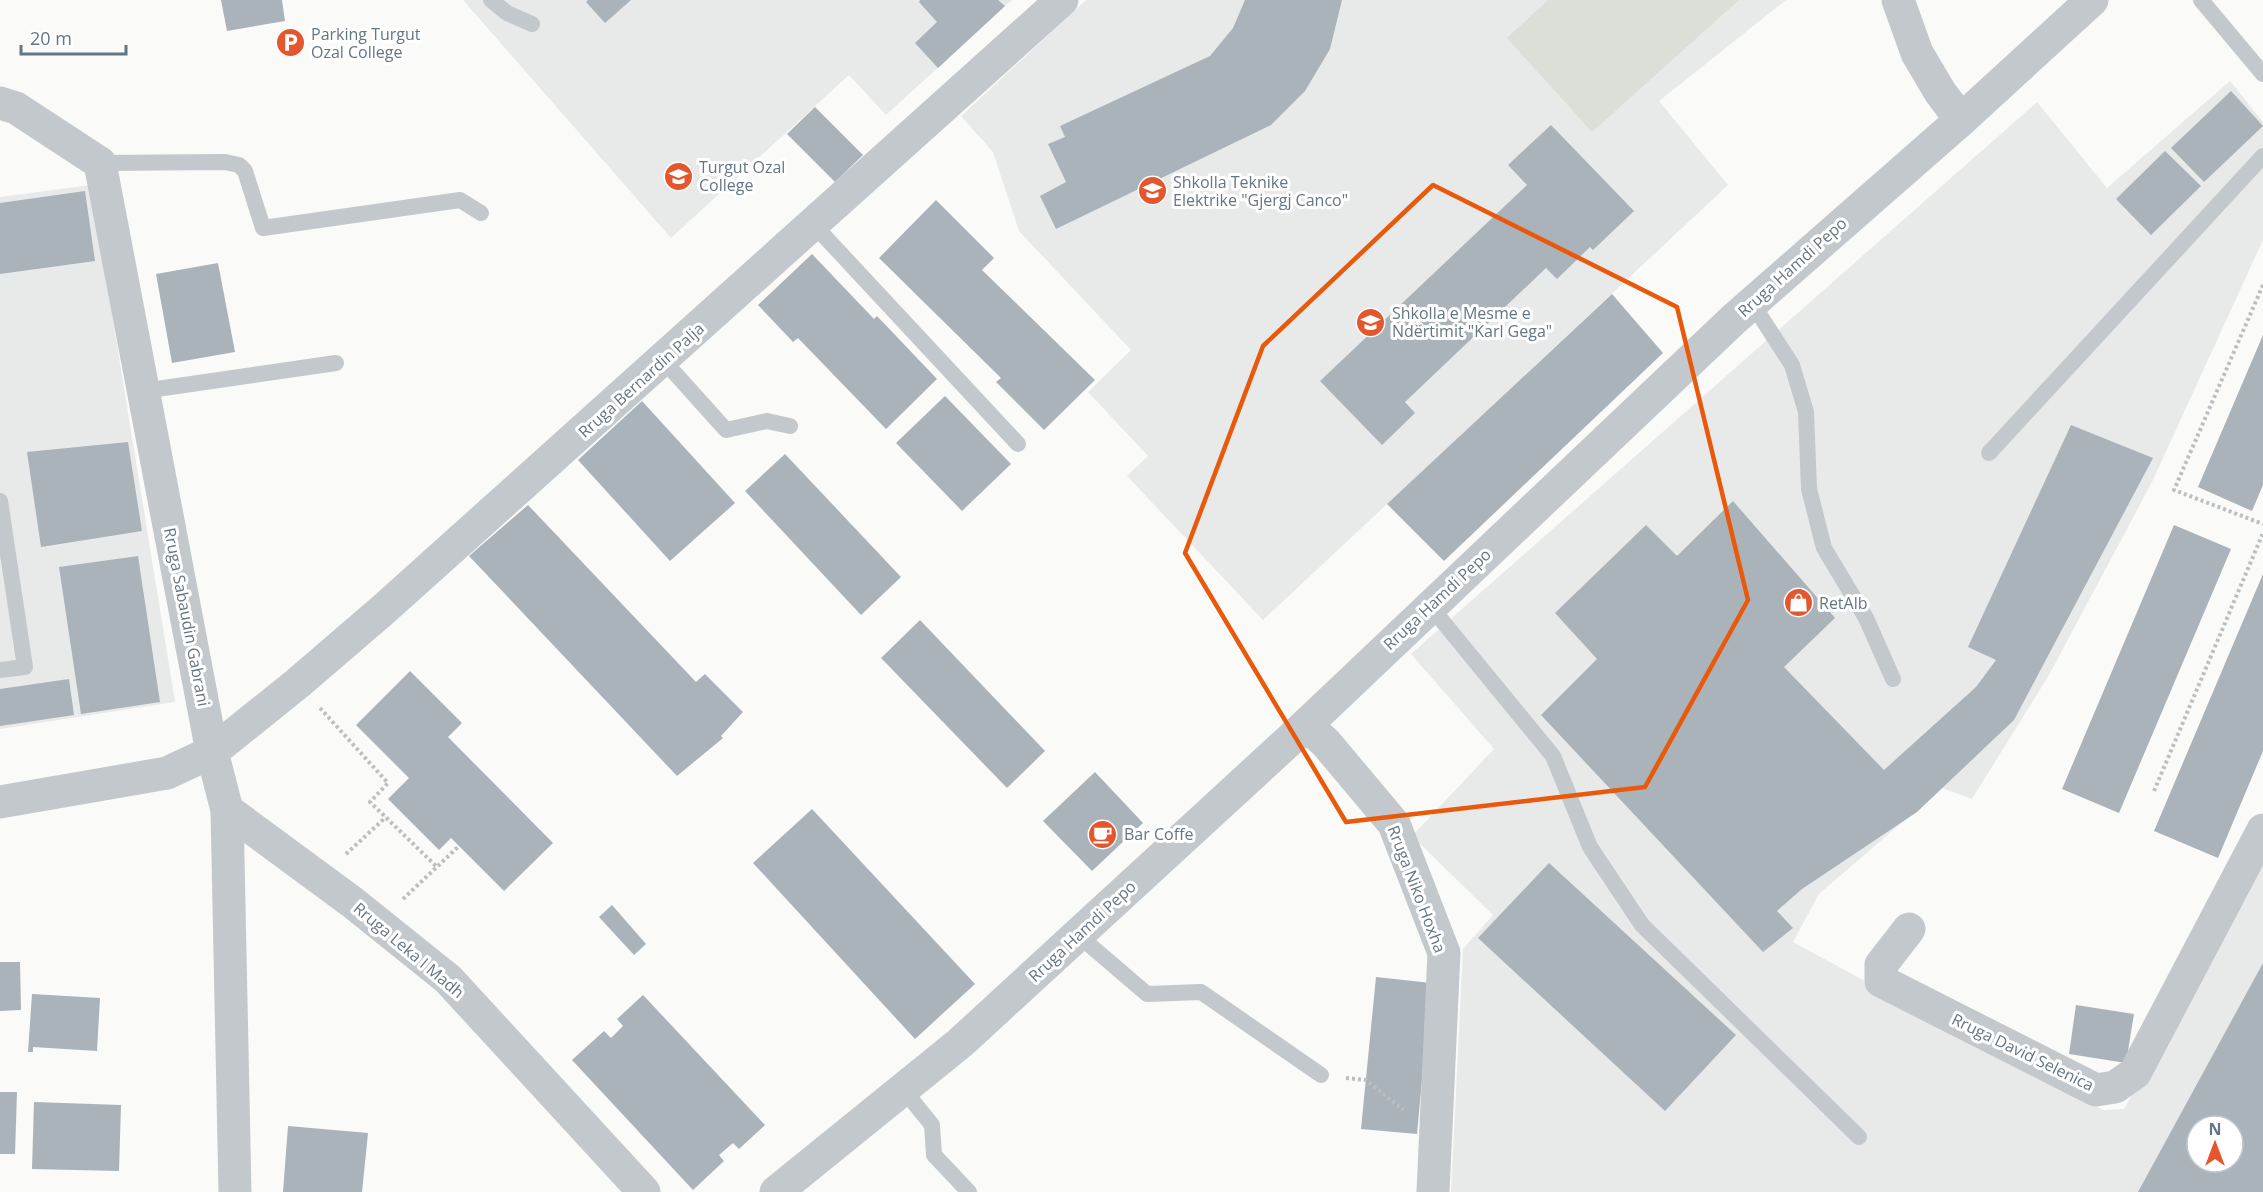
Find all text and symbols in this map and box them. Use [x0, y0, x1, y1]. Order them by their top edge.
scale bar [21, 18, 126, 56]
place label: Parking Turgut Ozal College [311, 23, 421, 63]
text: 20 m [30, 26, 72, 50]
parking icon: Parking Turgut Ozal College [274, 27, 306, 59]
place label: Turgut Ozal College [699, 156, 785, 196]
school or university icon: Turgut Ozal College [662, 160, 694, 192]
place label: Shkolla Teknike Elektrike "Gjergj Canco" [1173, 171, 1348, 211]
school or university icon: Shkolla Teknike Elektrike "Gjergj Canco" [1136, 175, 1168, 207]
street label: Rruga Hamdi Pepo [1733, 212, 1851, 322]
place label: Shkolla e Mesme e Ndërtimit "Karl Gega" [1392, 302, 1552, 342]
school or university icon: Shkolla e Mesme e Ndërtimit "Karl Gega" [1355, 306, 1387, 338]
street label: Rruga Bernardin Palja [573, 318, 709, 442]
street label: Rruga Sabaudin Gabrani [159, 526, 215, 708]
street label: Rruga Hamdi Pepo [1378, 543, 1496, 655]
shop icon: RetAlb [1782, 587, 1814, 619]
place label: RetAlb [1819, 592, 1868, 614]
cafe icon: Bar Coffe [1087, 818, 1119, 850]
street label: Rruga Niko Hoxha [1383, 822, 1451, 956]
place label: Bar Coffe [1124, 823, 1193, 845]
street label: Rruga Hamdi Pepo [1023, 875, 1141, 987]
street label: Rruga Leka I Madh [349, 897, 469, 1003]
street label: Rruga David Selenica [1948, 1008, 2098, 1096]
north arrow [2185, 1114, 2245, 1174]
text: N [2208, 1118, 2222, 1140]

